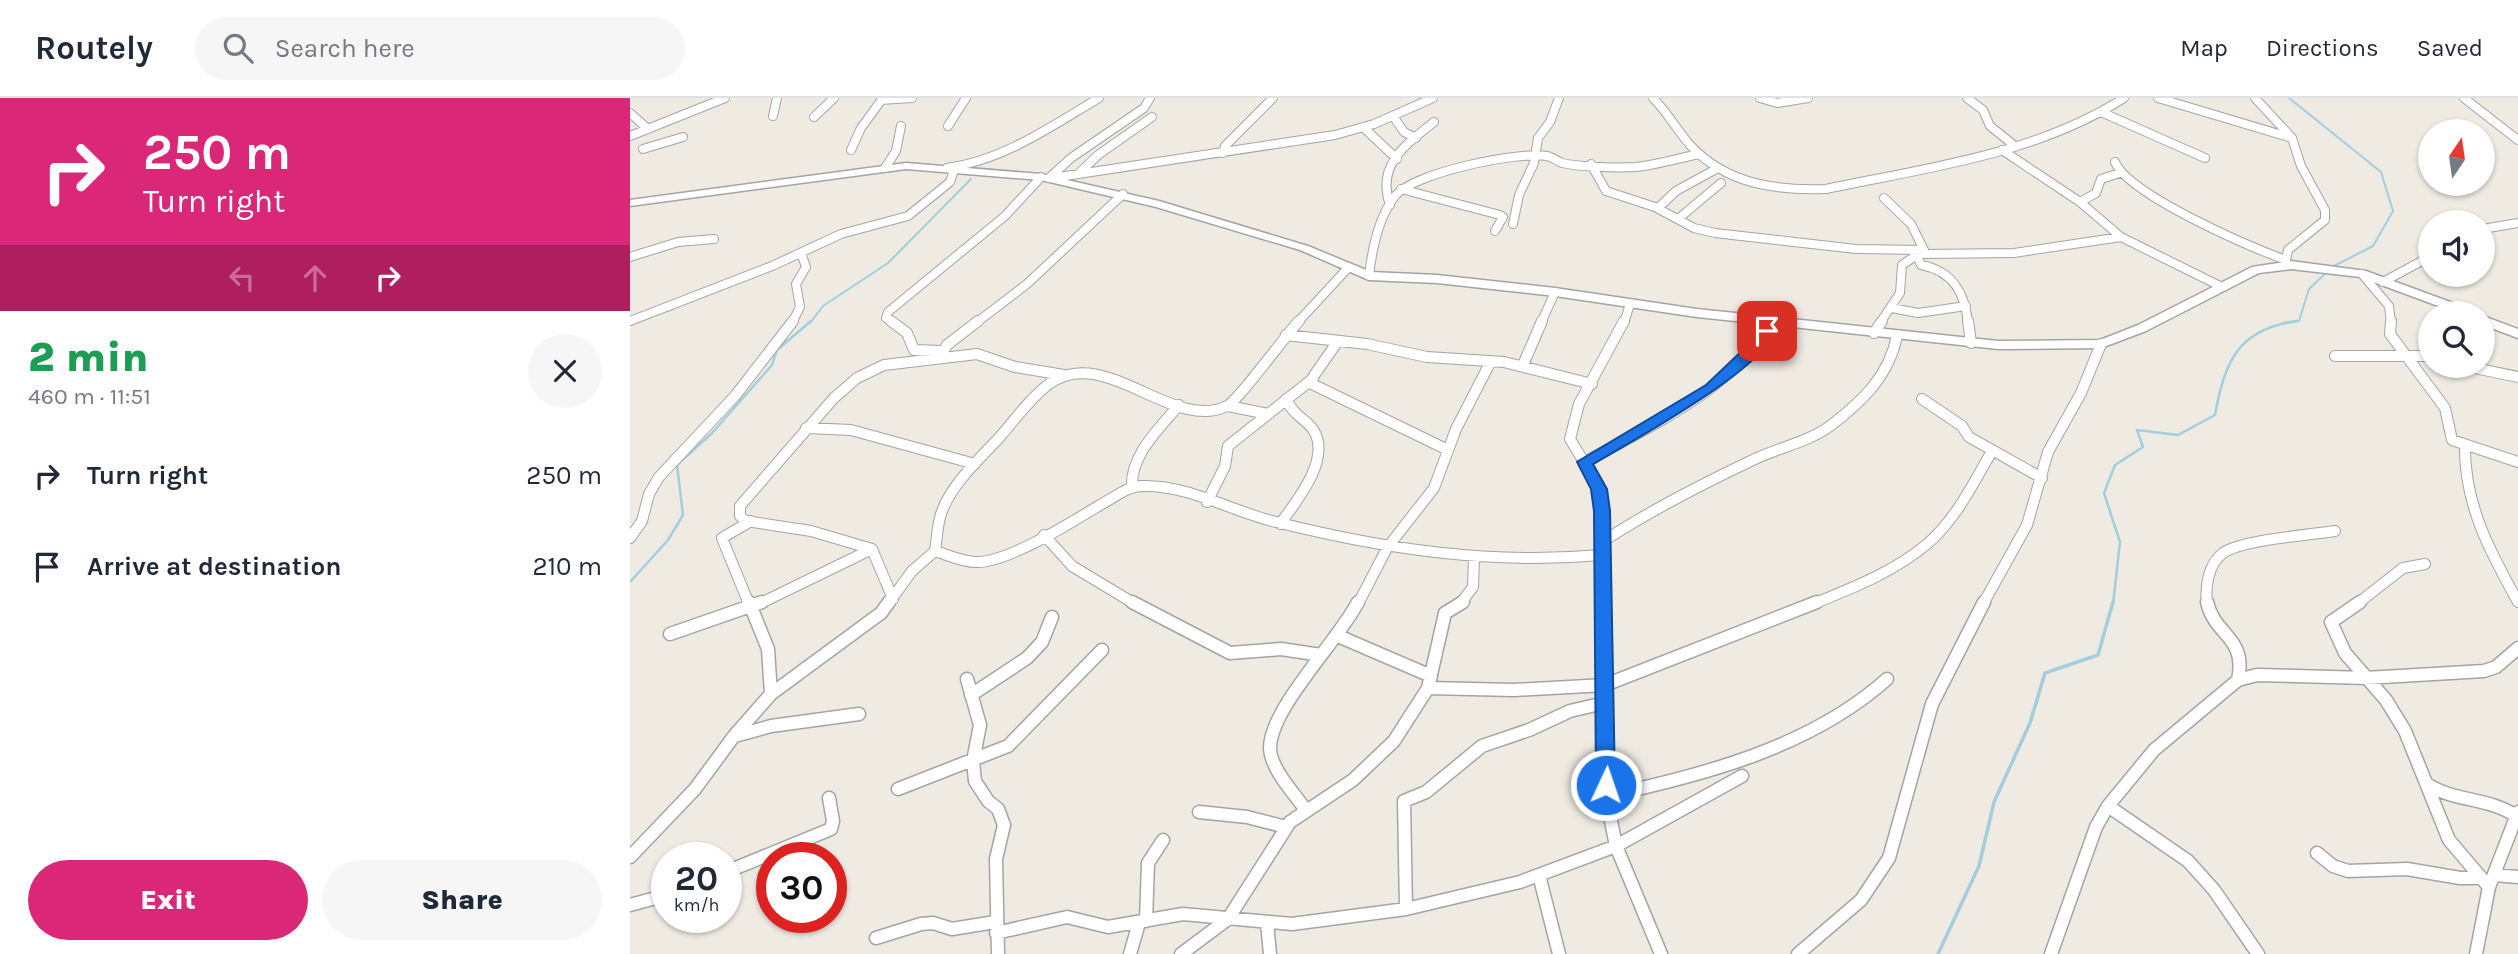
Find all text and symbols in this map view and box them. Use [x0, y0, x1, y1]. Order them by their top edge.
search box [195, 17, 685, 80]
text: Routely [35, 29, 153, 67]
icon: search [219, 29, 257, 67]
text: Search here [275, 33, 415, 64]
text: Map [2180, 34, 2228, 62]
text: Directions [2266, 34, 2379, 62]
text: Saved [2417, 34, 2483, 62]
north arrow [2418, 119, 2496, 196]
map controls [2418, 119, 2495, 378]
text: 250 m [143, 124, 291, 181]
icon: right [28, 126, 119, 217]
text: Turn right [143, 183, 285, 220]
button: sound [2418, 210, 2495, 287]
icon: left [223, 259, 261, 297]
icon: ahead [296, 259, 334, 297]
icon: right [369, 259, 407, 297]
pin [1737, 301, 1797, 361]
button: search [2418, 301, 2495, 378]
icon: arrive [1748, 312, 1786, 350]
text: 2 min [28, 332, 148, 382]
button: close [528, 334, 602, 408]
text: 460 m · 11:51 [28, 383, 151, 410]
icon: right [28, 457, 66, 495]
text: Turn right [87, 460, 208, 491]
text: 250 m [526, 460, 602, 491]
icon: arrive [28, 548, 66, 586]
text: Arrive at destination [87, 551, 341, 582]
text: 210 m [532, 551, 602, 582]
position arrow [1569, 748, 1643, 822]
speed limit sign: 30 [756, 842, 847, 933]
text: 20 [675, 858, 718, 899]
button: Exit [28, 860, 308, 940]
button: Share [322, 860, 602, 940]
text: km/h [674, 894, 719, 916]

